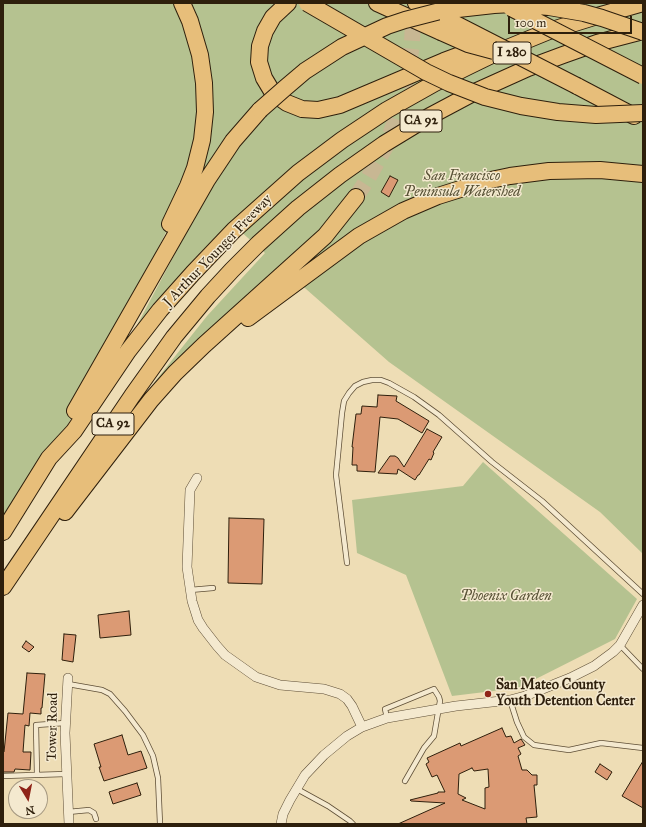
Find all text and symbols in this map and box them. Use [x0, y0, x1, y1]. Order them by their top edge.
scale bar [510, 8, 634, 34]
text: 100 m [515, 16, 546, 30]
road number: I 280 [493, 42, 531, 64]
road number: CA 92 [400, 110, 442, 132]
park label: San Francisco Peninsula Watershed [404, 169, 520, 202]
street label: J Arthur Younger Freeway [160, 191, 276, 311]
road number: CA 92 [92, 413, 134, 435]
park label: Phoenix Garden [460, 589, 552, 605]
place label: San Mateo County Youth Detention Center [496, 678, 635, 710]
marker: San Mateo County Youth Detention Center [483, 689, 493, 699]
street label: Tower Road [44, 693, 62, 761]
north arrow [8, 779, 48, 819]
text: N [24, 803, 36, 818]

